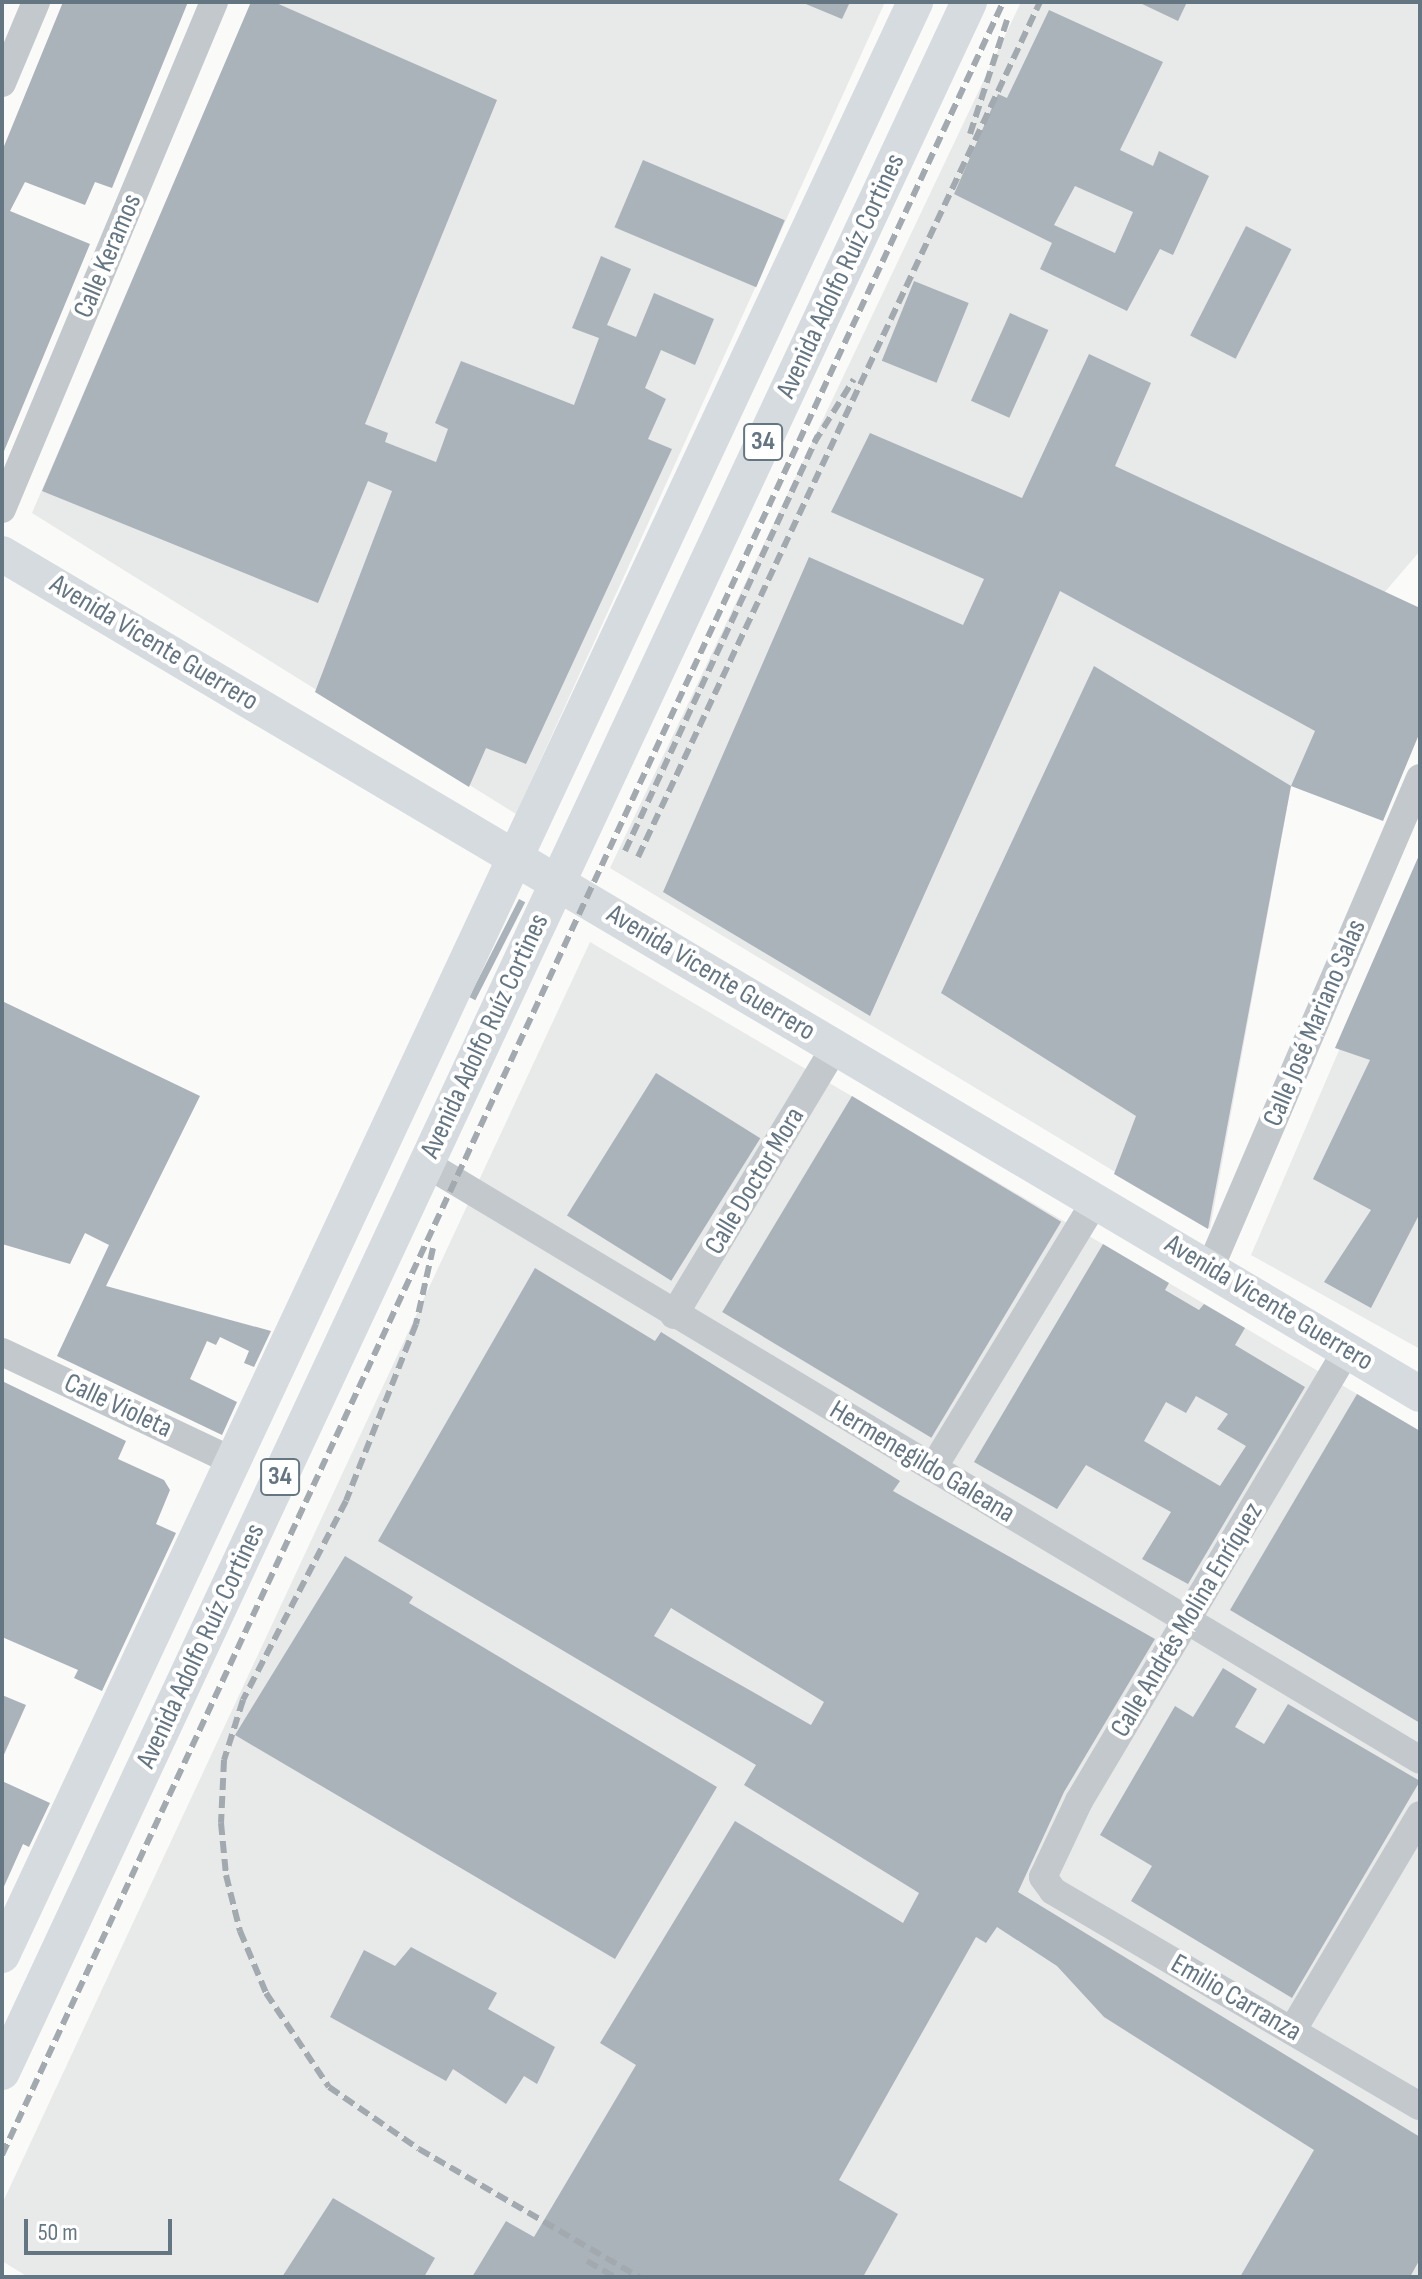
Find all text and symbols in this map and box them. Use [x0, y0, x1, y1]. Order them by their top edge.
street label: Avenida Adolfo Ruíz Cortines [770, 148, 912, 404]
street label: Calle Keramos [67, 189, 149, 323]
road number: 34 [743, 420, 783, 464]
street label: Avenida Vicente Guerrero [44, 568, 264, 718]
street label: Avenida Vicente Guerrero [601, 898, 821, 1048]
street label: Avenida Adolfo Ruíz Cortines [414, 908, 556, 1164]
street label: Calle José Mariano Salas [1256, 915, 1374, 1131]
street label: Calle Doctor Mora [698, 1101, 812, 1261]
street label: Avenida Vicente Guerrero [1159, 1228, 1379, 1378]
street label: Calle Violeta [59, 1366, 177, 1446]
street label: Hermenegildo Galeana [823, 1394, 1021, 1530]
road number: 34 [260, 1455, 300, 1499]
street label: Calle Andrés Molina Enríquez [1104, 1497, 1270, 1743]
street label: Avenida Adolfo Ruíz Cortines [130, 1518, 272, 1774]
street label: Emilio Carranza [1165, 1947, 1307, 2049]
scale bar [28, 2203, 176, 2253]
text: 50 m [38, 2218, 78, 2247]

